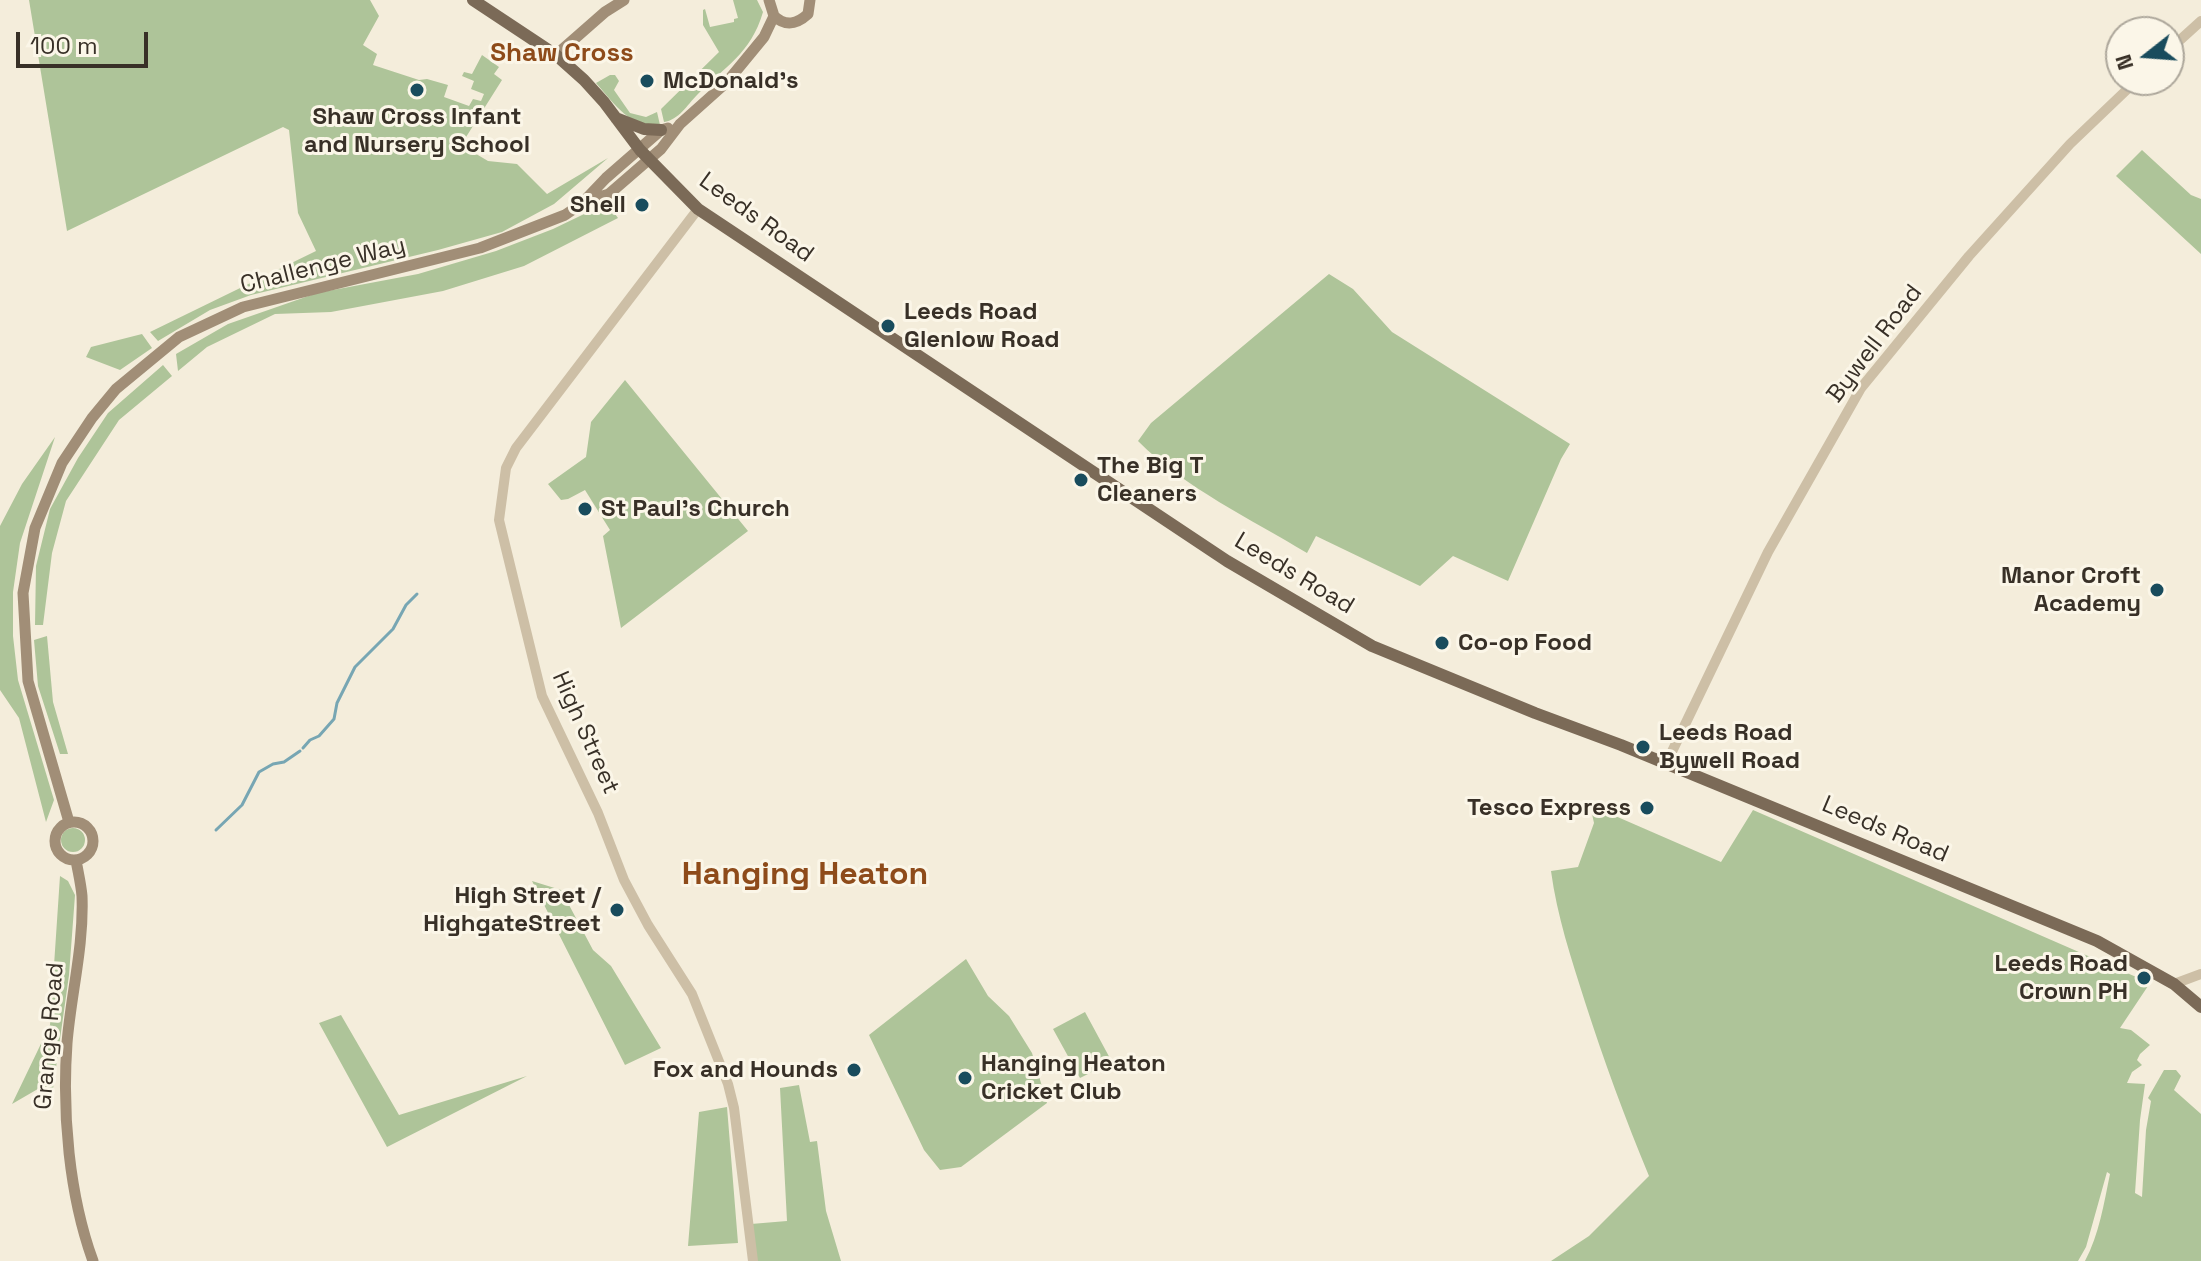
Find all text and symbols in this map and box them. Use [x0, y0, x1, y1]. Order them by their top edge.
scale bar [20, 16, 152, 66]
north arrow [2105, 16, 2185, 96]
text: 100 m [30, 30, 98, 61]
district label: Shaw Cross [490, 38, 634, 70]
text: N [2108, 51, 2140, 74]
place label: McDonald's [663, 67, 799, 95]
marker: McDonald's [638, 72, 656, 90]
marker: Shaw Cross Infant and Nursery School [408, 81, 426, 99]
place label: Shaw Cross Infant and Nursery School [304, 103, 530, 159]
street label: Leeds Road [693, 167, 819, 269]
place label: Shell [570, 191, 626, 219]
marker: Shell [633, 196, 651, 214]
street label: Challenge Way [237, 232, 409, 300]
street label: Bywell Road [1821, 279, 1929, 409]
place label: Leeds Road Glenlow Road [904, 298, 1060, 354]
marker: Leeds Road Glenlow Road [879, 317, 897, 335]
place label: The Big T Cleaners [1097, 452, 1204, 508]
marker: The Big T Cleaners [1072, 471, 1090, 489]
place label: St Paul's Church [601, 495, 790, 523]
marker: St Paul's Church [576, 500, 594, 518]
street label: Leeds Road [1229, 527, 1359, 621]
place label: Manor Croft Academy [2001, 562, 2141, 618]
marker: Manor Croft Academy [2148, 581, 2166, 599]
place label: Co-op Food [1458, 629, 1592, 657]
marker: Co-op Food [1433, 634, 1451, 652]
street label: High Street [545, 667, 625, 799]
place label: Leeds Road Bywell Road [1659, 719, 1800, 775]
marker: Leeds Road Bywell Road [1634, 738, 1652, 756]
street label: Leeds Road [1817, 790, 1953, 870]
place label: Tesco Express [1467, 794, 1631, 822]
marker: Tesco Express [1638, 799, 1656, 817]
district label: Hanging Heaton [682, 856, 928, 894]
place label: High Street / HighgateStreet [423, 882, 601, 938]
marker: High Street / HighgateStreet [608, 901, 626, 919]
place label: Leeds Road Crown PH [1995, 950, 2128, 1006]
street label: Grange Road [29, 961, 71, 1111]
marker: Leeds Road Crown PH [2135, 969, 2153, 987]
place label: Hanging Heaton Cricket Club [981, 1050, 1166, 1106]
place label: Fox and Hounds [653, 1056, 838, 1084]
marker: Fox and Hounds [845, 1061, 863, 1079]
marker: Hanging Heaton Cricket Club [956, 1069, 974, 1087]

